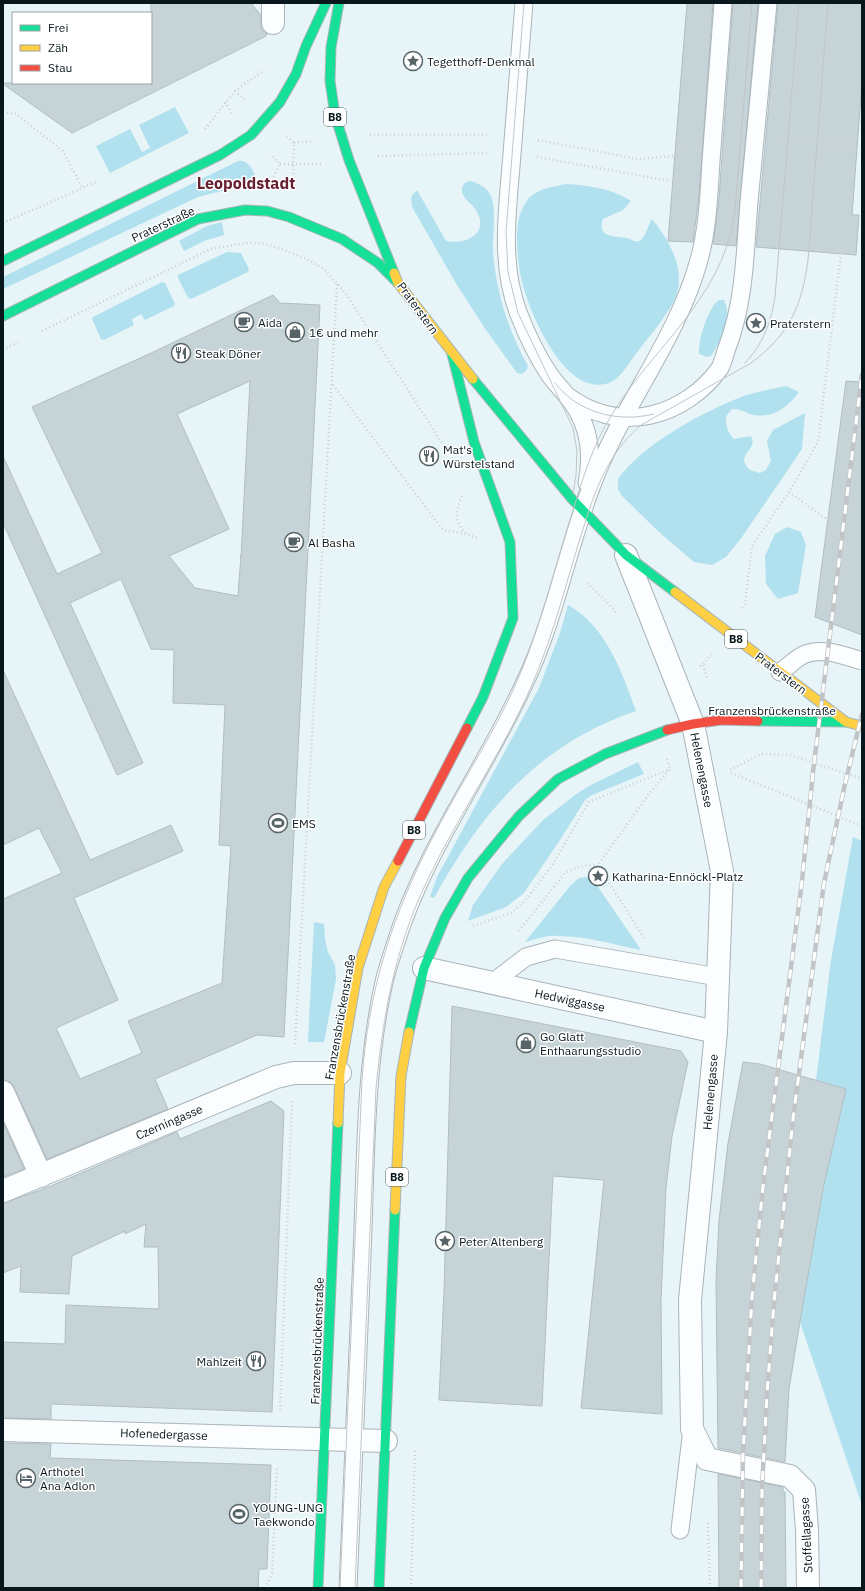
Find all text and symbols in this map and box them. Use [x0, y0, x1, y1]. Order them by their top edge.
legend [12, 12, 152, 84]
text: Frei [48, 20, 68, 35]
text: Zäh [48, 40, 68, 55]
place icon: Tegetthoff-Denkmal [402, 50, 424, 72]
place label: Tegetthoff-Denkmal [427, 54, 535, 69]
text: Stau [48, 60, 72, 75]
road number: B8 [324, 108, 346, 126]
district label: Leopoldstadt [197, 173, 295, 193]
street label: Praterstraße [129, 203, 197, 245]
street label: Praterstern [394, 279, 442, 337]
cafe icon: Aida [233, 311, 255, 333]
place icon: Praterstern [745, 312, 767, 334]
place label: Aida [258, 315, 283, 330]
place label: Praterstern [770, 316, 831, 331]
shop icon: 1€ und mehr [284, 321, 306, 343]
place label: 1€ und mehr [309, 325, 379, 340]
restaurant icon: Steak Döner [170, 342, 192, 364]
place label: Steak Döner [195, 346, 261, 361]
place label: Mat's Würstelstand [443, 442, 515, 471]
restaurant icon: Mat's Würstelstand [418, 445, 440, 467]
cafe icon: Al Basha [283, 531, 305, 553]
place label: Al Basha [308, 535, 356, 550]
road number: B8 [725, 630, 747, 648]
street label: Praterstern [752, 649, 810, 697]
street label: Franzensbrückenstraße [708, 703, 836, 718]
street label: Helenengasse [687, 731, 717, 809]
sports icon: EMS [267, 812, 289, 834]
place label: EMS [292, 816, 316, 831]
road number: B8 [403, 821, 425, 839]
place icon: Katharina-Ennöckl-Platz [587, 865, 609, 887]
place label: Katharina-Ennöckl-Platz [612, 869, 743, 884]
street label: Franzensbrückenstraße [322, 953, 359, 1081]
street label: Hedwiggasse [533, 985, 607, 1015]
place label: Go Glatt Enthaarungsstudio [540, 1029, 642, 1058]
shop icon: Go Glatt Enthaarungsstudio [515, 1032, 537, 1054]
street label: Helenengasse [699, 1053, 721, 1131]
street label: Czerningasse [133, 1101, 205, 1143]
road number: B8 [386, 1168, 408, 1186]
place icon: Peter Altenberg [434, 1230, 456, 1252]
place label: Peter Altenberg [459, 1234, 544, 1249]
street label: Franzensbrückenstraße [307, 1277, 327, 1405]
restaurant icon: Mahlzeit [245, 1350, 267, 1372]
place label: Mahlzeit [197, 1354, 242, 1369]
street label: Hofenedergasse [120, 1425, 208, 1443]
place label: Arthotel Ana Adlon [40, 1464, 95, 1493]
hotel icon: Arthotel Ana Adlon [15, 1467, 37, 1489]
street label: Stoffellagasse [797, 1496, 815, 1573]
place label: YOUNG-UNG Taekwondo [253, 1500, 323, 1529]
sports icon: YOUNG-UNG Taekwondo [228, 1503, 250, 1525]

